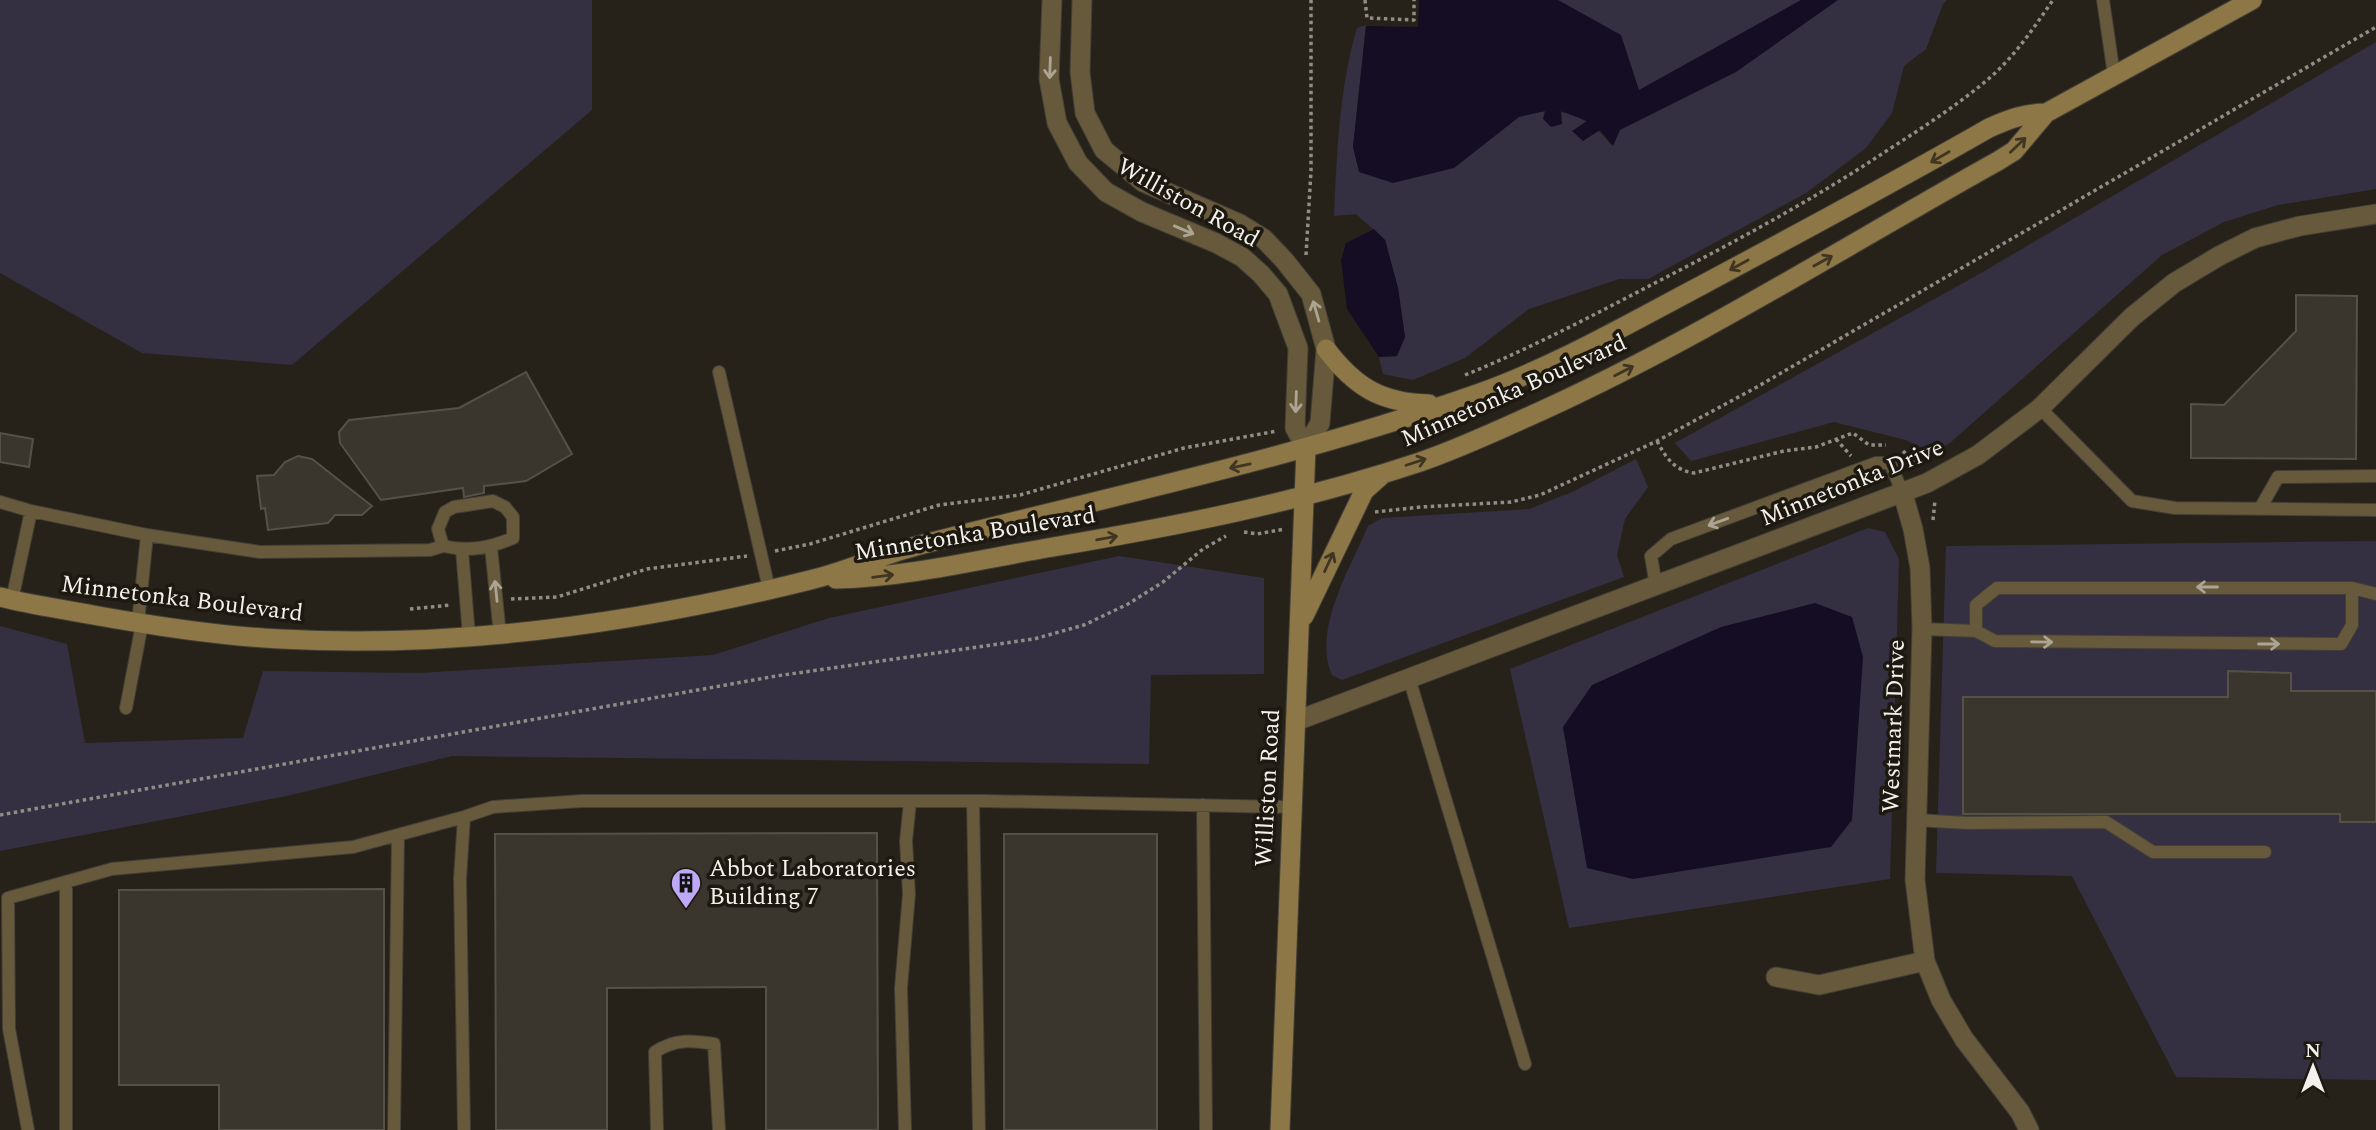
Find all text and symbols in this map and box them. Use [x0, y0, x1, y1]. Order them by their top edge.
one-way arrow [1043, 56, 1056, 79]
one-way arrow [2009, 137, 2027, 154]
street label: Williston Road [1110, 149, 1266, 257]
one-way arrow [1930, 150, 1950, 164]
one-way arrow [1173, 224, 1194, 237]
one-way arrow [1813, 254, 1833, 268]
one-way arrow [1730, 258, 1750, 272]
one-way arrow [1308, 301, 1321, 323]
street label: Minnetonka Boulevard [1395, 325, 1633, 457]
one-way arrow [1613, 364, 1634, 378]
one-way arrow [1289, 390, 1303, 413]
street label: Minnetonka Drive [1755, 430, 1949, 536]
one-way arrow [1405, 455, 1427, 468]
one-way arrow [1230, 460, 1252, 473]
street label: Minnetonka Boulevard [852, 497, 1098, 571]
one-way arrow [1708, 516, 1730, 529]
one-way arrow [1095, 531, 1118, 544]
one-way arrow [1323, 552, 1337, 573]
street label: Minnetonka Boulevard [59, 566, 305, 632]
one-way arrow [871, 570, 894, 583]
one-way arrow [489, 580, 502, 603]
one-way arrow [2195, 581, 2218, 594]
one-way arrow [2030, 636, 2053, 649]
one-way arrow [2257, 637, 2280, 651]
street label: Westmark Drive [1873, 639, 1915, 813]
street label: Williston Road [1246, 708, 1290, 868]
place label: Abbot Laboratories Building 7 [709, 851, 916, 915]
building icon: Abbot Laboratories Building 7 [669, 866, 703, 910]
north arrow [2278, 1032, 2348, 1102]
text: N [2305, 1037, 2321, 1066]

